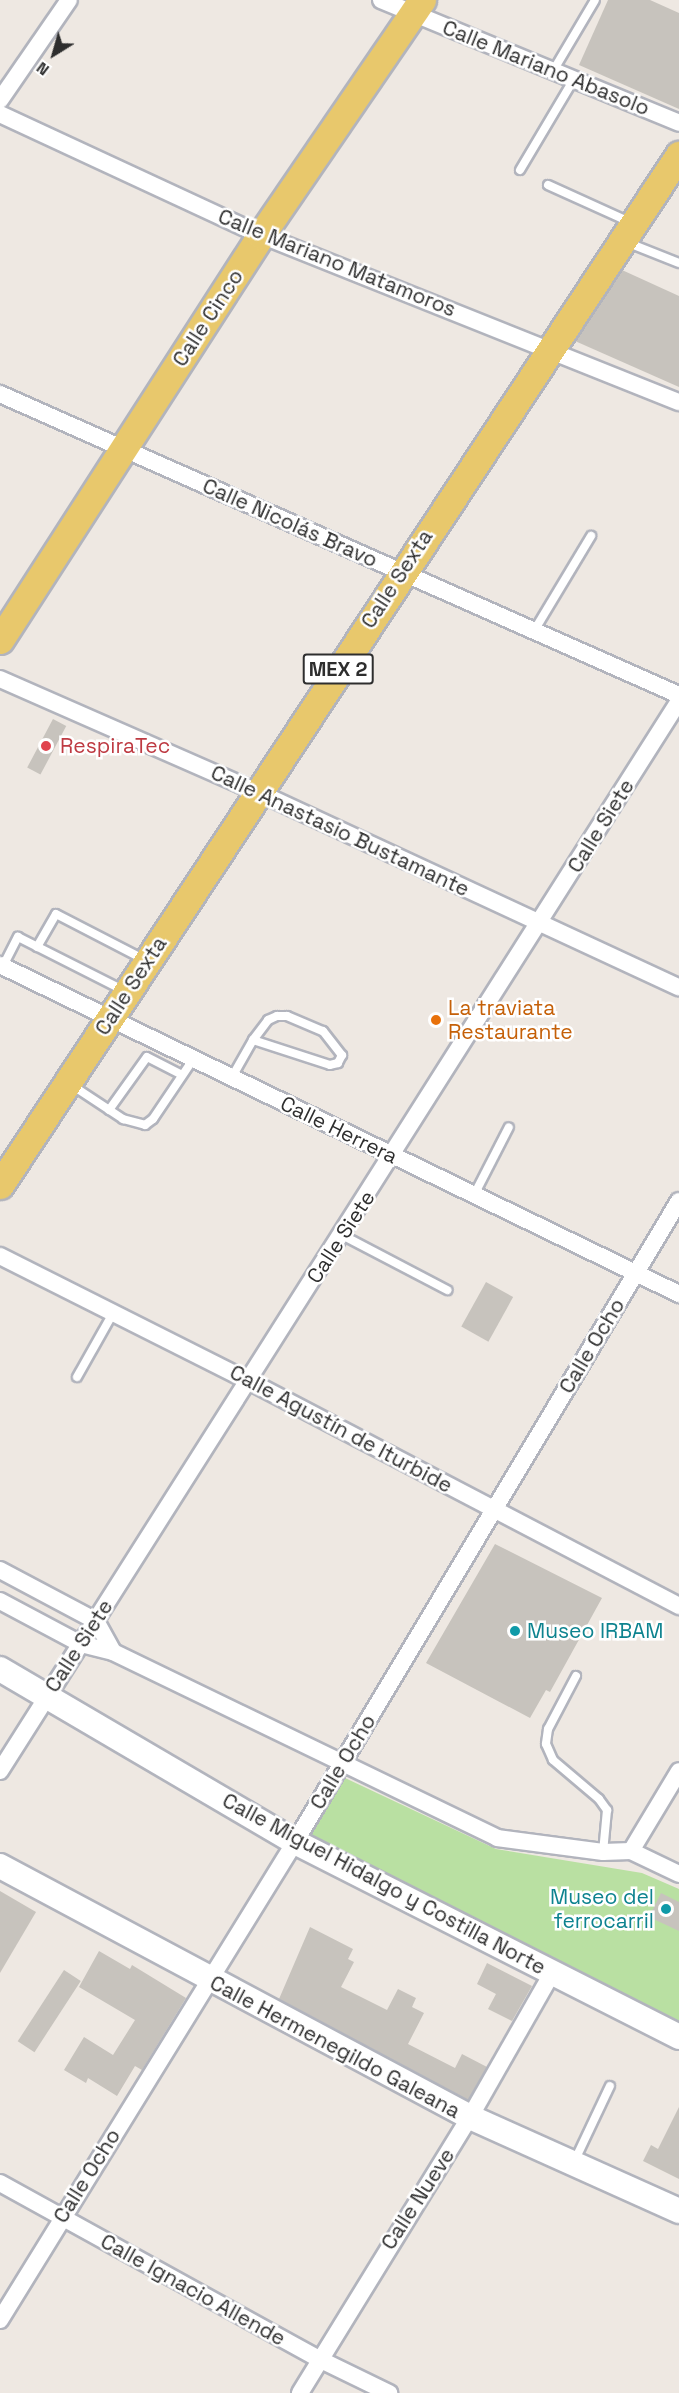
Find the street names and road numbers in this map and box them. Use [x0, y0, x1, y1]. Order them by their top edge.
street label: Calle Mariano Abasolo [439, 15, 653, 121]
street label: Calle Mariano Matamoros [214, 204, 460, 322]
street label: Calle Cinco [167, 265, 249, 371]
street label: Calle Nicolás Bravo [199, 473, 381, 573]
street label: Calle Sexta [356, 525, 438, 633]
road number: MEX 2 [302, 652, 374, 686]
street label: Calle Anastasio Bustamante [207, 760, 473, 902]
street label: Calle Siete [562, 775, 640, 877]
street label: Calle Sexta [90, 932, 172, 1040]
street label: Calle Herrera [276, 1091, 402, 1169]
street label: Calle Siete [302, 1186, 380, 1288]
street label: Calle Ocho [554, 1294, 630, 1398]
street label: Calle Agustín de Iturbide [225, 1360, 457, 1498]
street label: Calle Siete [40, 1595, 118, 1697]
street label: Calle Ocho [305, 1710, 381, 1814]
street label: Calle Miguel Hidalgo y Costilla Norte [218, 1788, 550, 1980]
street label: Calle Hermenegildo Galeana [206, 1970, 464, 2124]
street label: Calle Ocho [48, 2124, 126, 2228]
street label: Calle Nueve [376, 2144, 460, 2254]
street label: Calle Ignacio Allende [96, 2229, 290, 2351]

